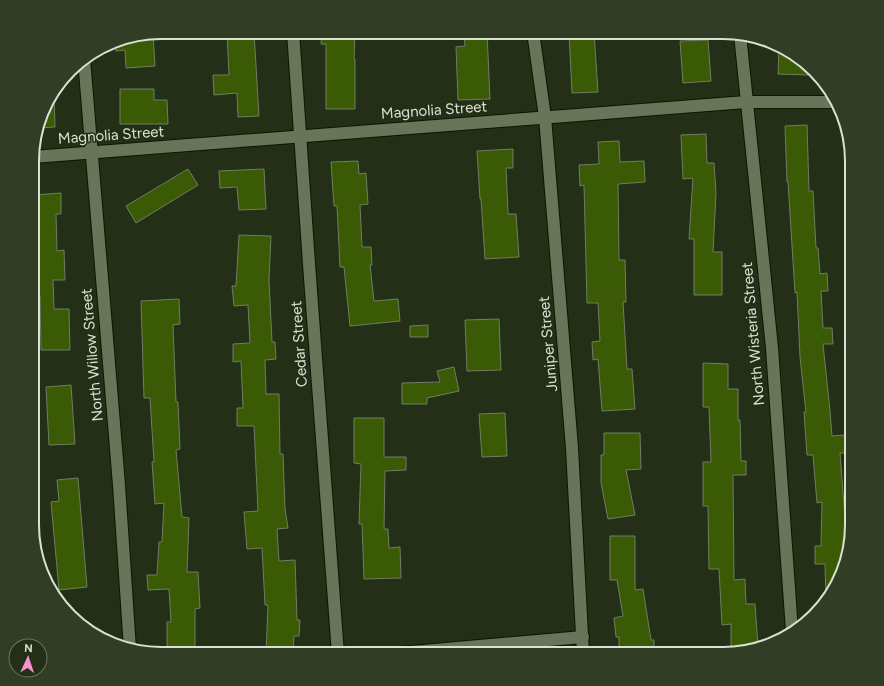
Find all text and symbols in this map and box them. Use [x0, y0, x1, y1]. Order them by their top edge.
street label: Magnolia Street [380, 97, 488, 123]
street label: Magnolia Street [57, 122, 165, 148]
street label: North Wisteria Street [738, 261, 768, 406]
street label: North Willow Street [77, 287, 107, 422]
street label: Juniper Street [535, 295, 561, 392]
street label: Cedar Street [287, 300, 311, 388]
north arrow [8, 638, 48, 678]
text: N [24, 642, 33, 655]

